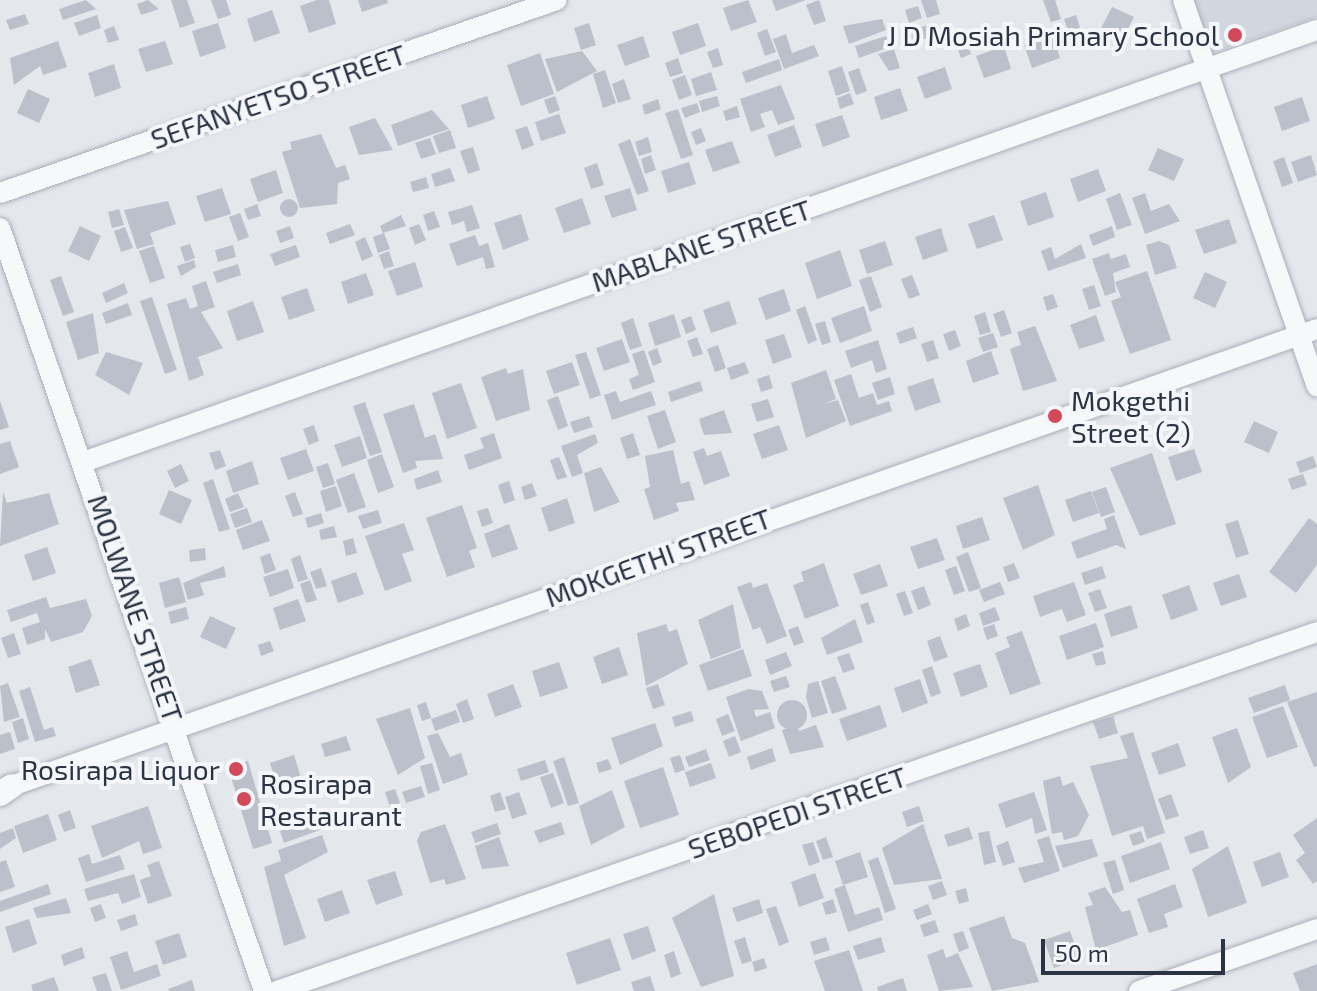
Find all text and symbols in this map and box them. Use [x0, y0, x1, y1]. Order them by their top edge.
place label: J D Mosiah Primary School [886, 18, 1219, 52]
marker: J D Mosiah Primary School [1226, 26, 1244, 44]
street label: SEFANYETSO STREET [146, 37, 410, 155]
street label: MABLANE STREET [587, 192, 815, 298]
place label: Mokgethi Street (2) [1071, 383, 1191, 449]
marker: Mokgethi Street (2) [1046, 407, 1064, 425]
street label: MOLWANE STREET [81, 490, 191, 726]
street label: MOKGETHI STREET [540, 501, 776, 613]
place label: Rosirapa Liquor [21, 752, 220, 786]
street label: SEBOPEDI STREET [683, 759, 911, 865]
marker: Rosirapa Liquor [227, 760, 245, 778]
place label: Rosirapa Restaurant [260, 766, 402, 832]
marker: Rosirapa Restaurant [235, 790, 253, 808]
scale bar [1045, 923, 1229, 973]
text: 50 m [1055, 938, 1109, 967]

